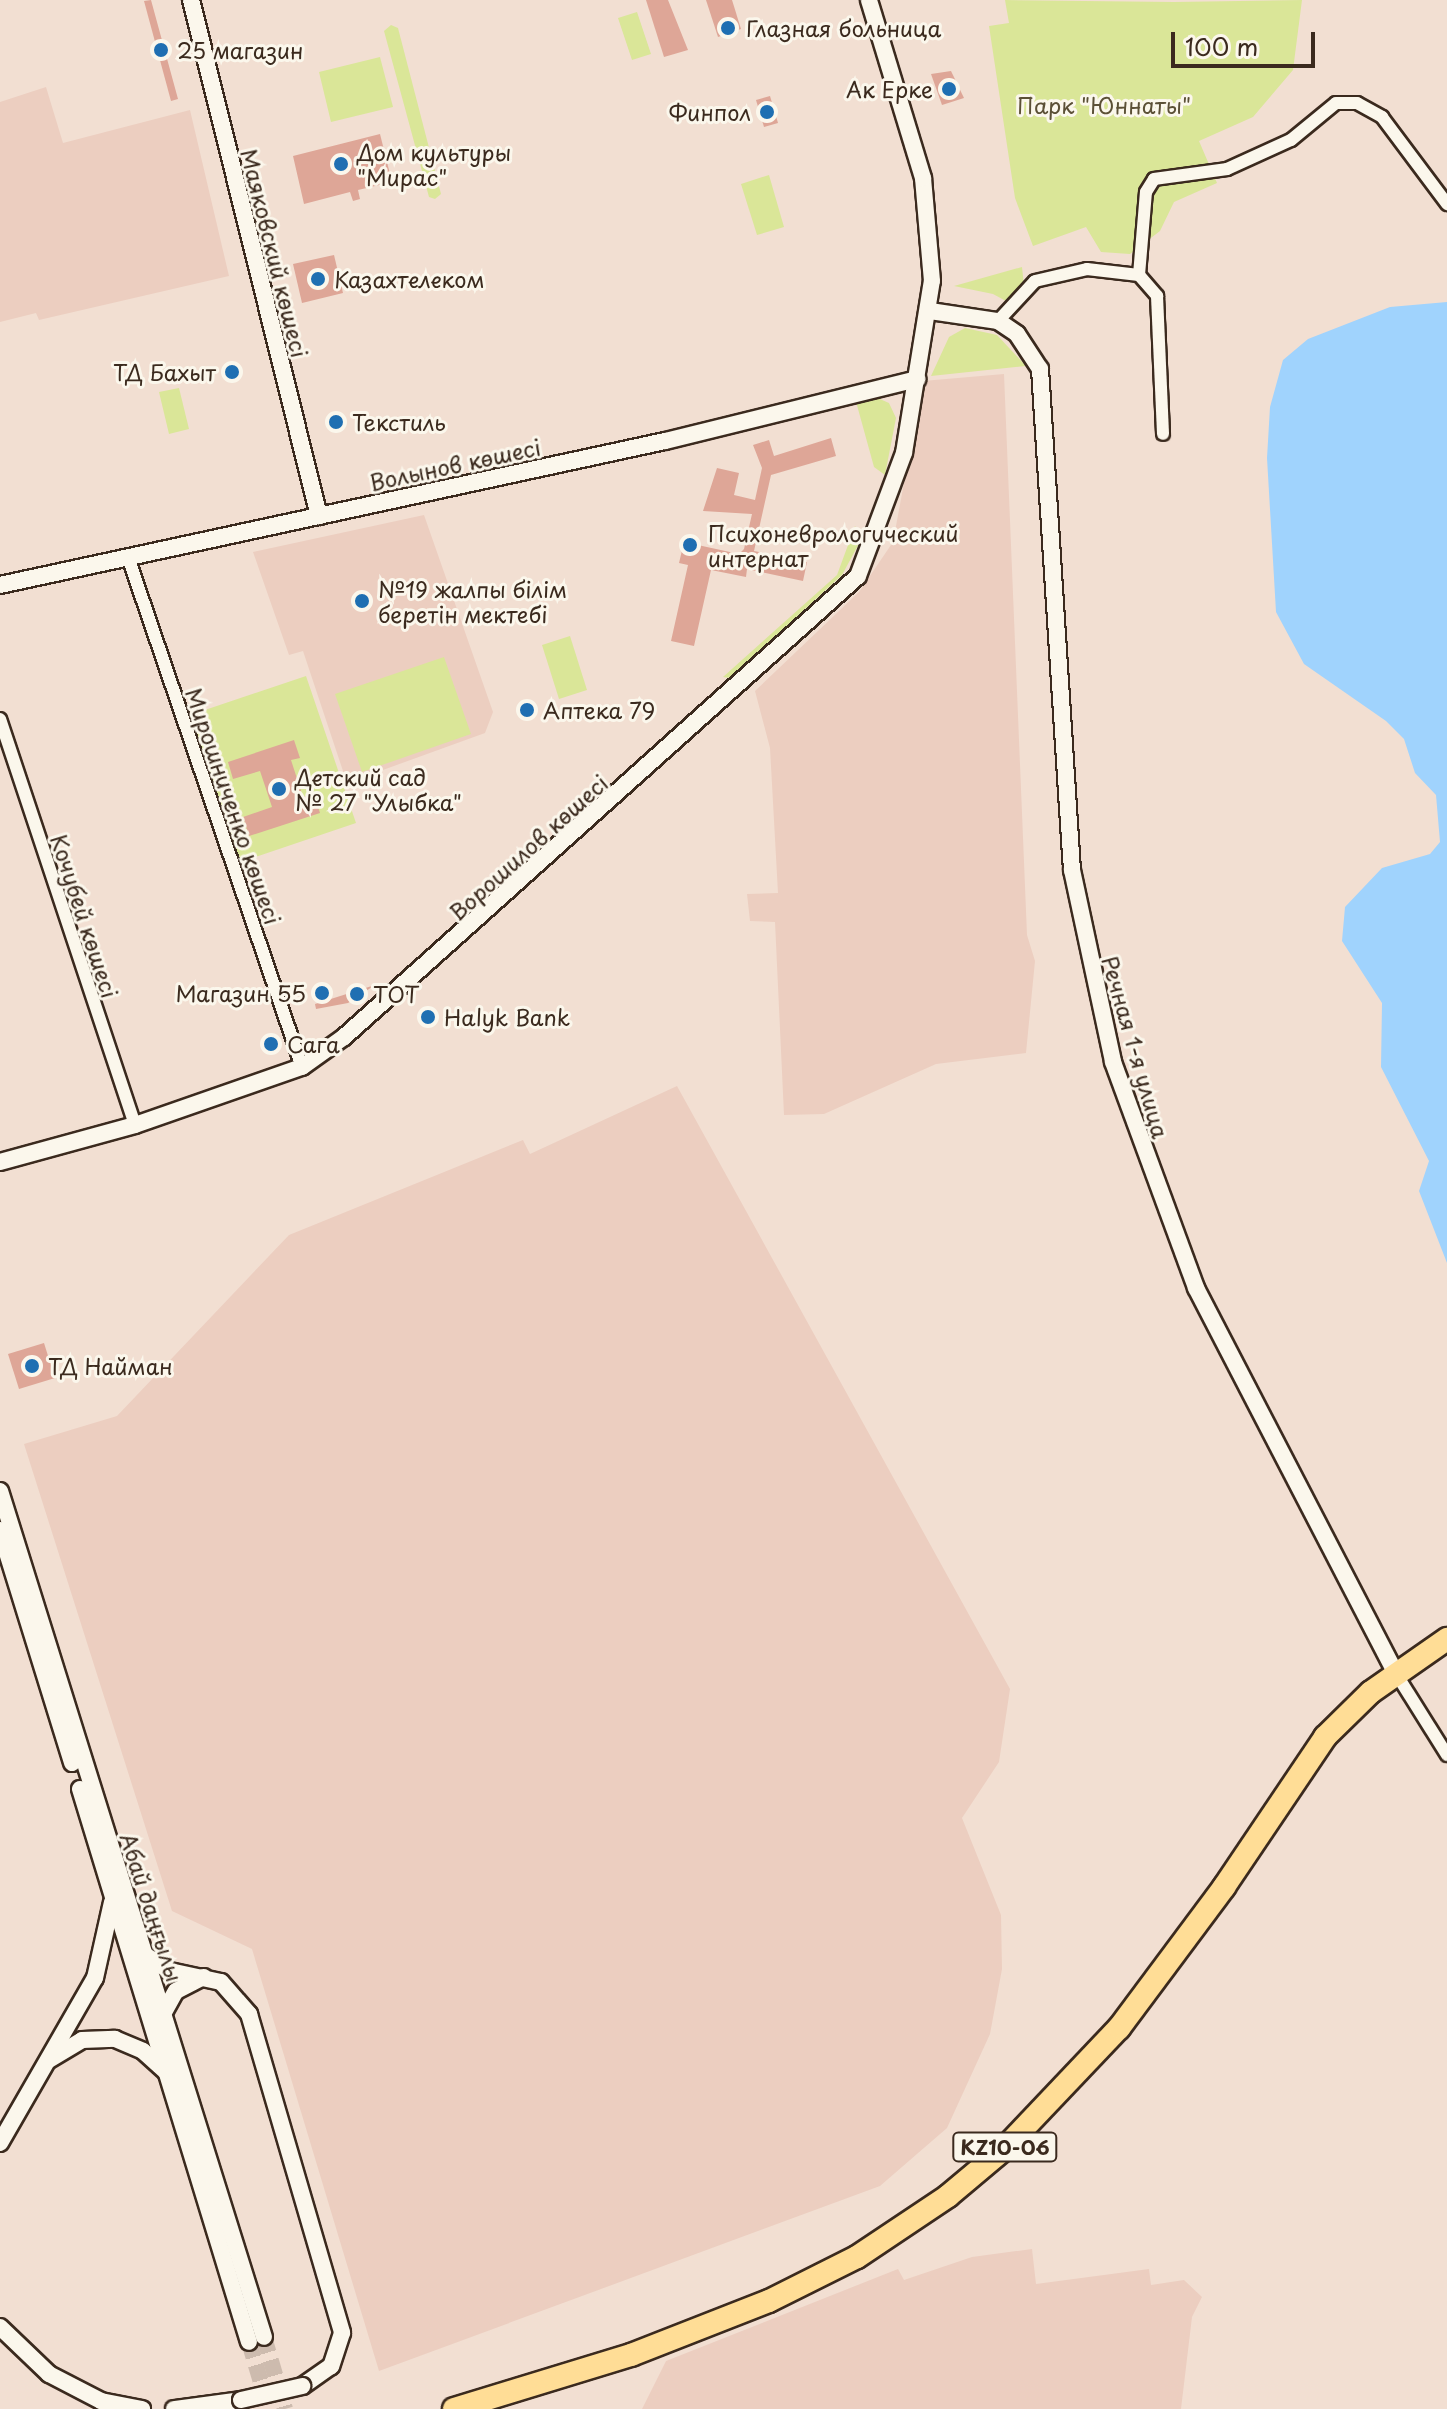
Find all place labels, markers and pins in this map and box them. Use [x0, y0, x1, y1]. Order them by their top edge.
place label: Глазная больница [746, 15, 941, 41]
marker: Глазная больница [717, 17, 739, 39]
place label: 25 магазин [177, 37, 304, 63]
marker: 25 магазин [152, 41, 170, 59]
place label: Ак Ерке [845, 76, 933, 102]
marker: Ак Ерке [940, 80, 958, 98]
place label: Финпол [669, 99, 751, 125]
marker: Финпол [758, 103, 776, 121]
place label: Дом культуры "Мирас" [357, 138, 512, 190]
marker: Дом культуры "Мирас" [332, 155, 350, 173]
place label: Казахтелеком [334, 266, 485, 292]
marker: Казахтелеком [309, 270, 327, 288]
place label: ТД Бахыт [112, 359, 216, 385]
marker: ТД Бахыт [223, 363, 241, 381]
place label: Текстиль [352, 409, 446, 435]
marker: Текстиль [327, 413, 345, 431]
place label: Психоневрологический интернат [708, 519, 958, 570]
marker: Психоневрологический интернат [679, 534, 701, 556]
place label: №19 жалпы білім беретін мектебі [378, 575, 567, 626]
marker: №19 жалпы білім беретін мектебі [353, 592, 371, 610]
place label: Аптека 79 [543, 697, 654, 723]
marker: Аптека 79 [518, 701, 536, 719]
place label: Детский сад № 27 "Улыбка" [295, 763, 463, 814]
marker: Детский сад № 27 "Улыбка" [270, 780, 288, 798]
place label: Магазин 55 [176, 980, 306, 1006]
place label: ТОТ [373, 981, 419, 1007]
marker: Магазин 55 [313, 984, 331, 1002]
marker: ТОТ [348, 985, 366, 1003]
place label: Halyk Bank [444, 1004, 571, 1030]
marker: Halyk Bank [419, 1008, 437, 1026]
place label: Сага [287, 1031, 340, 1057]
marker: Сага [262, 1035, 280, 1053]
place label: ТД Найман [48, 1353, 174, 1379]
marker: ТД Найман [23, 1357, 41, 1375]

